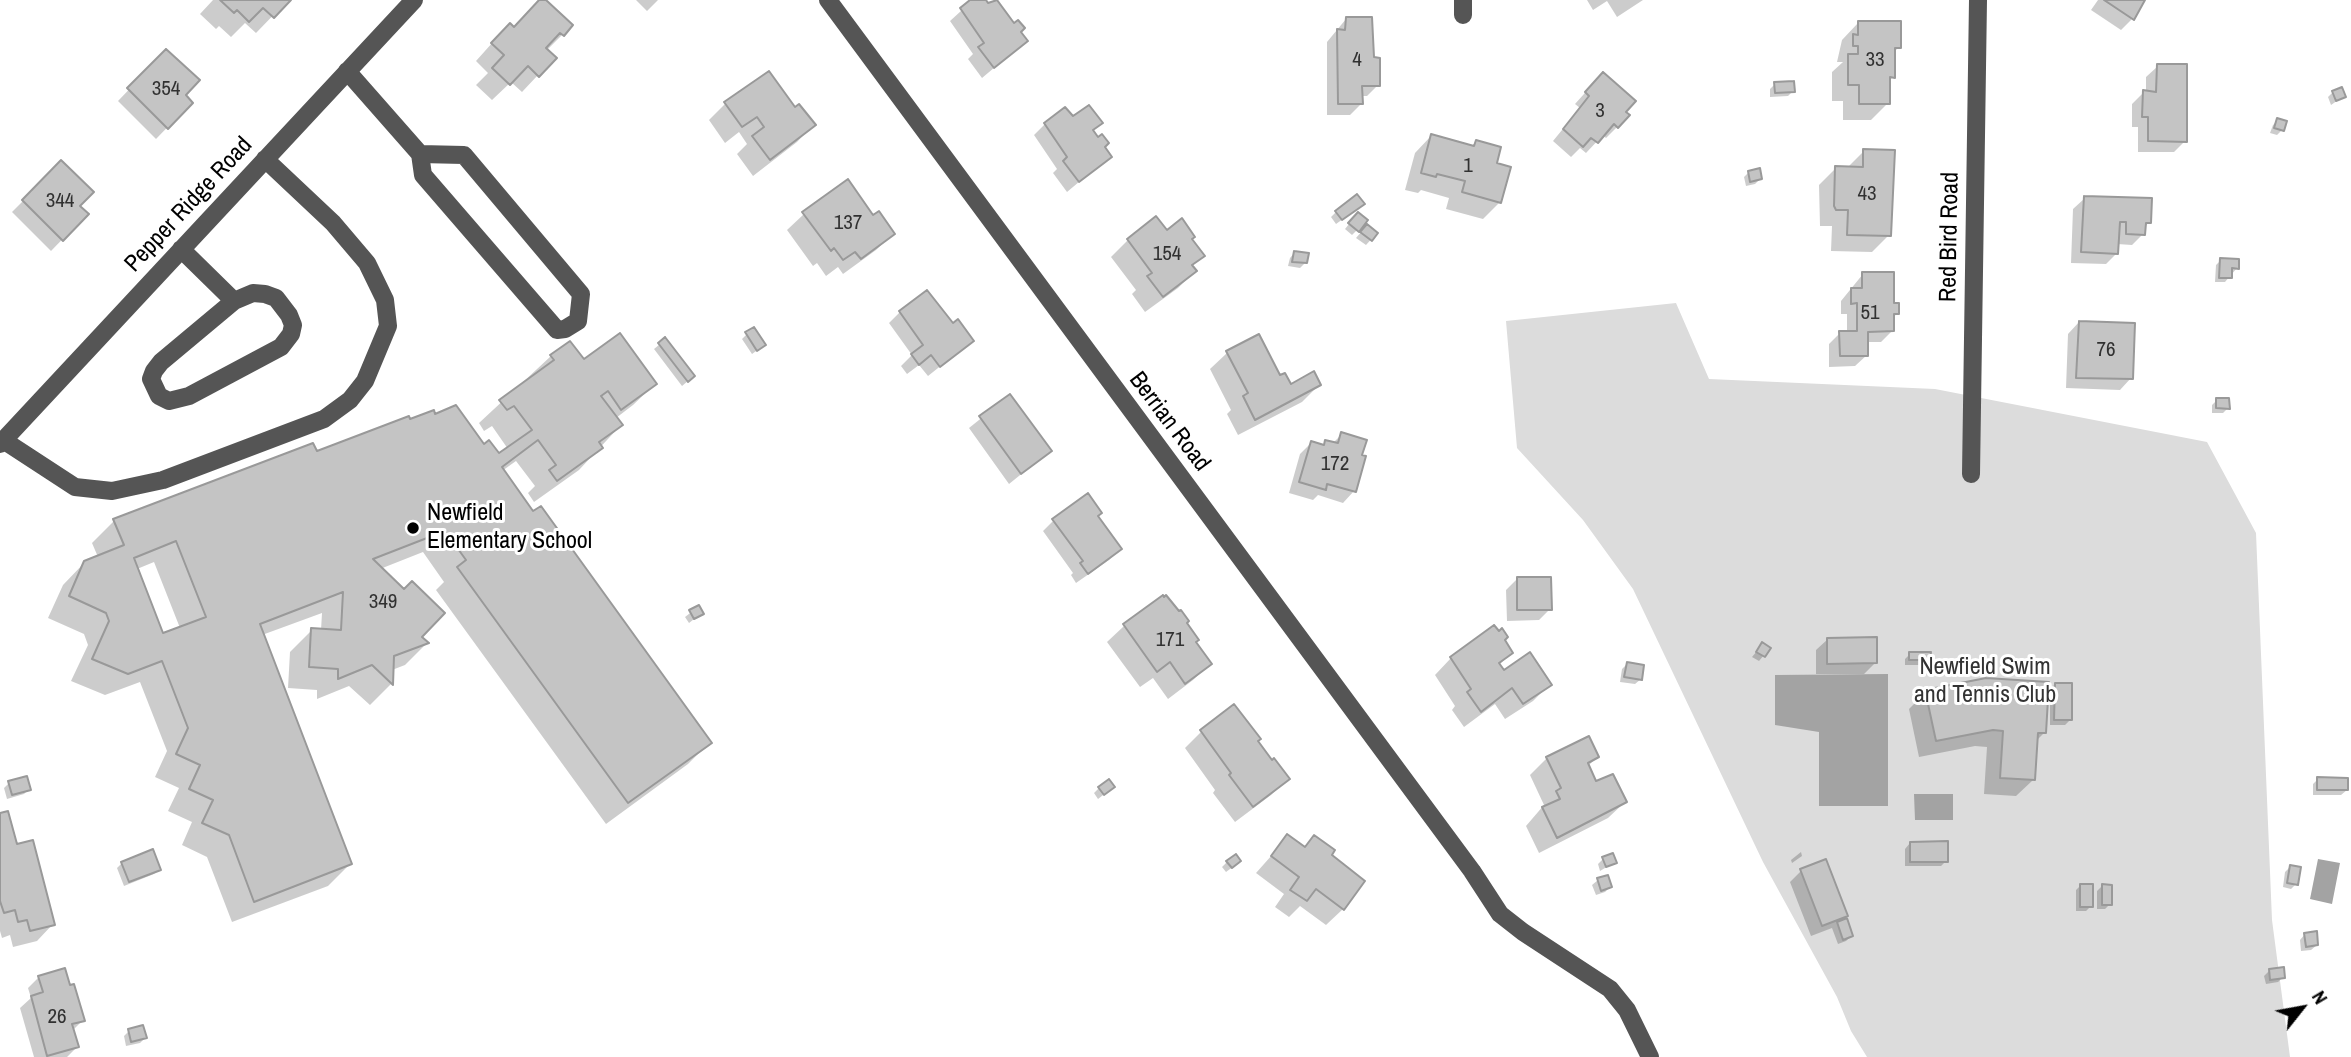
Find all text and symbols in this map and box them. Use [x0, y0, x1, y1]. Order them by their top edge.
house number: 4 [1352, 47, 1362, 73]
house number: 33 [1865, 47, 1885, 73]
house number: 354 [152, 76, 180, 102]
house number: 3 [1595, 98, 1605, 124]
street label: Pepper Ridge Road [119, 132, 259, 278]
house number: 1 [1463, 153, 1473, 179]
street label: Red Bird Road [1934, 172, 1966, 302]
house number: 43 [1857, 181, 1877, 207]
house number: 344 [46, 188, 74, 214]
house number: 137 [834, 210, 862, 236]
house number: 154 [1153, 241, 1181, 267]
house number: 51 [1860, 300, 1880, 326]
house number: 76 [2096, 337, 2116, 363]
street label: Berrian Road [1122, 367, 1216, 477]
house number: 172 [1321, 451, 1349, 477]
place label: Newfield Elementary School [427, 500, 592, 556]
marker: Newfield Elementary School [405, 520, 421, 536]
house number: 349 [369, 589, 397, 615]
house number: 171 [1156, 627, 1184, 653]
park label: Newfield Swim and Tennis Club [1914, 654, 2056, 710]
north arrow [2267, 973, 2337, 1043]
text: N [2306, 986, 2334, 1009]
house number: 26 [47, 1004, 67, 1030]

